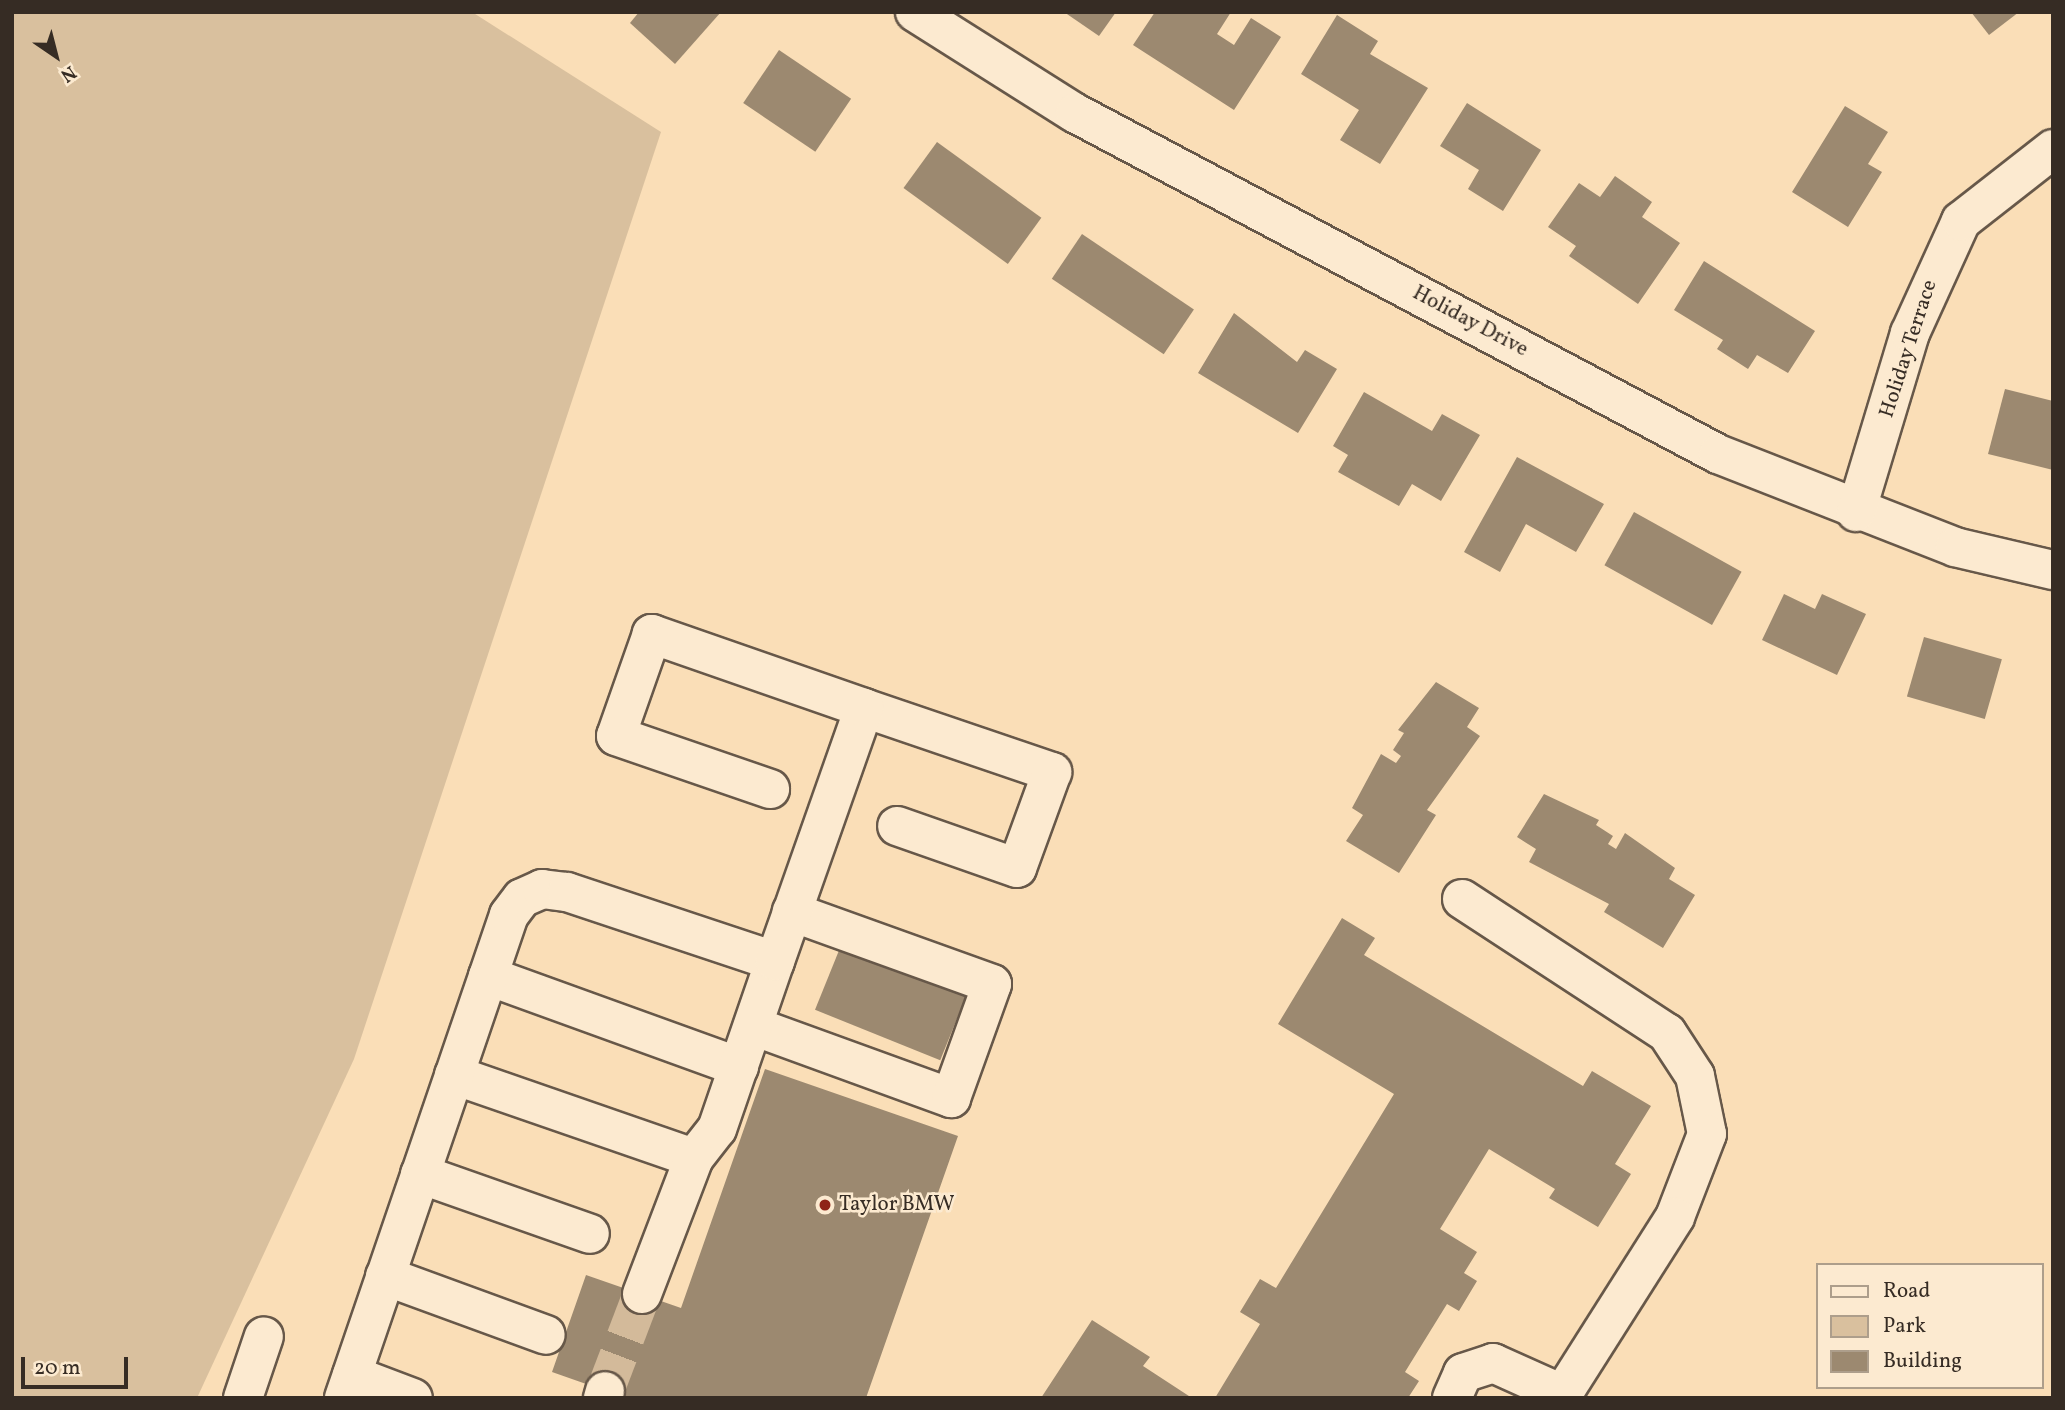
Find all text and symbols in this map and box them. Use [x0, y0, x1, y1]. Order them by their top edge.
north arrow [21, 21, 91, 91]
text: N [55, 59, 81, 88]
street label: Holiday Terrace [1875, 276, 1943, 422]
street label: Holiday Drive [1408, 281, 1532, 363]
place label: Taylor BMW [839, 1192, 955, 1218]
marker: Taylor BMW [817, 1197, 833, 1213]
legend [1816, 1263, 2044, 1389]
text: Road [1883, 1277, 1930, 1306]
text: Park [1883, 1312, 1926, 1341]
scale bar [24, 1344, 131, 1388]
text: Building [1883, 1347, 1962, 1376]
text: 20 m [34, 1354, 80, 1383]

